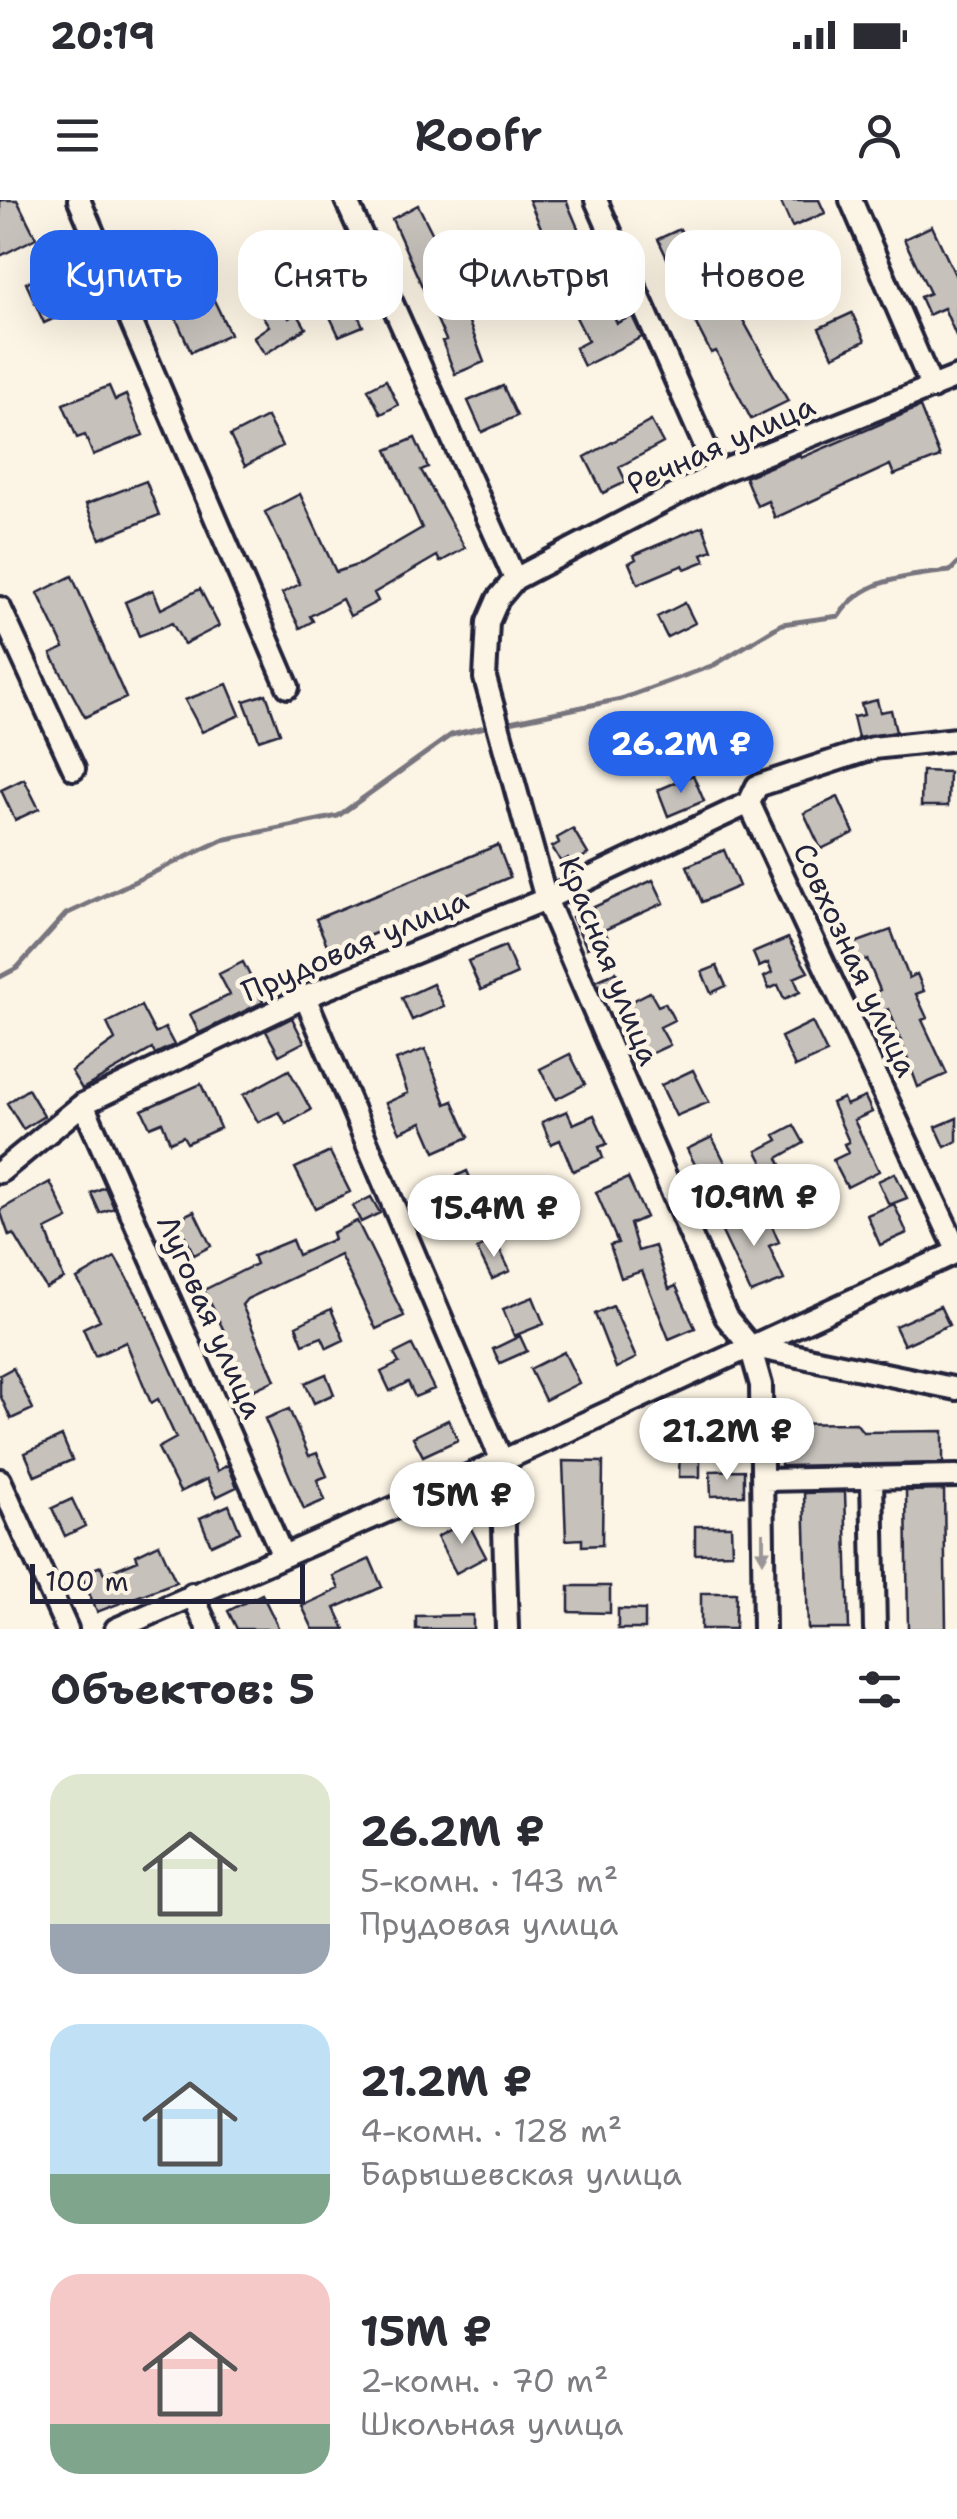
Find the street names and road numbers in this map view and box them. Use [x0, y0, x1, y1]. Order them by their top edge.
street label: Речная улица [620, 385, 822, 504]
street label: Совхозная улица [783, 836, 928, 1084]
street label: Красная улица [549, 850, 670, 1072]
street label: Прудовая улица [235, 879, 475, 1012]
street label: Луговая улица [147, 1209, 274, 1425]

